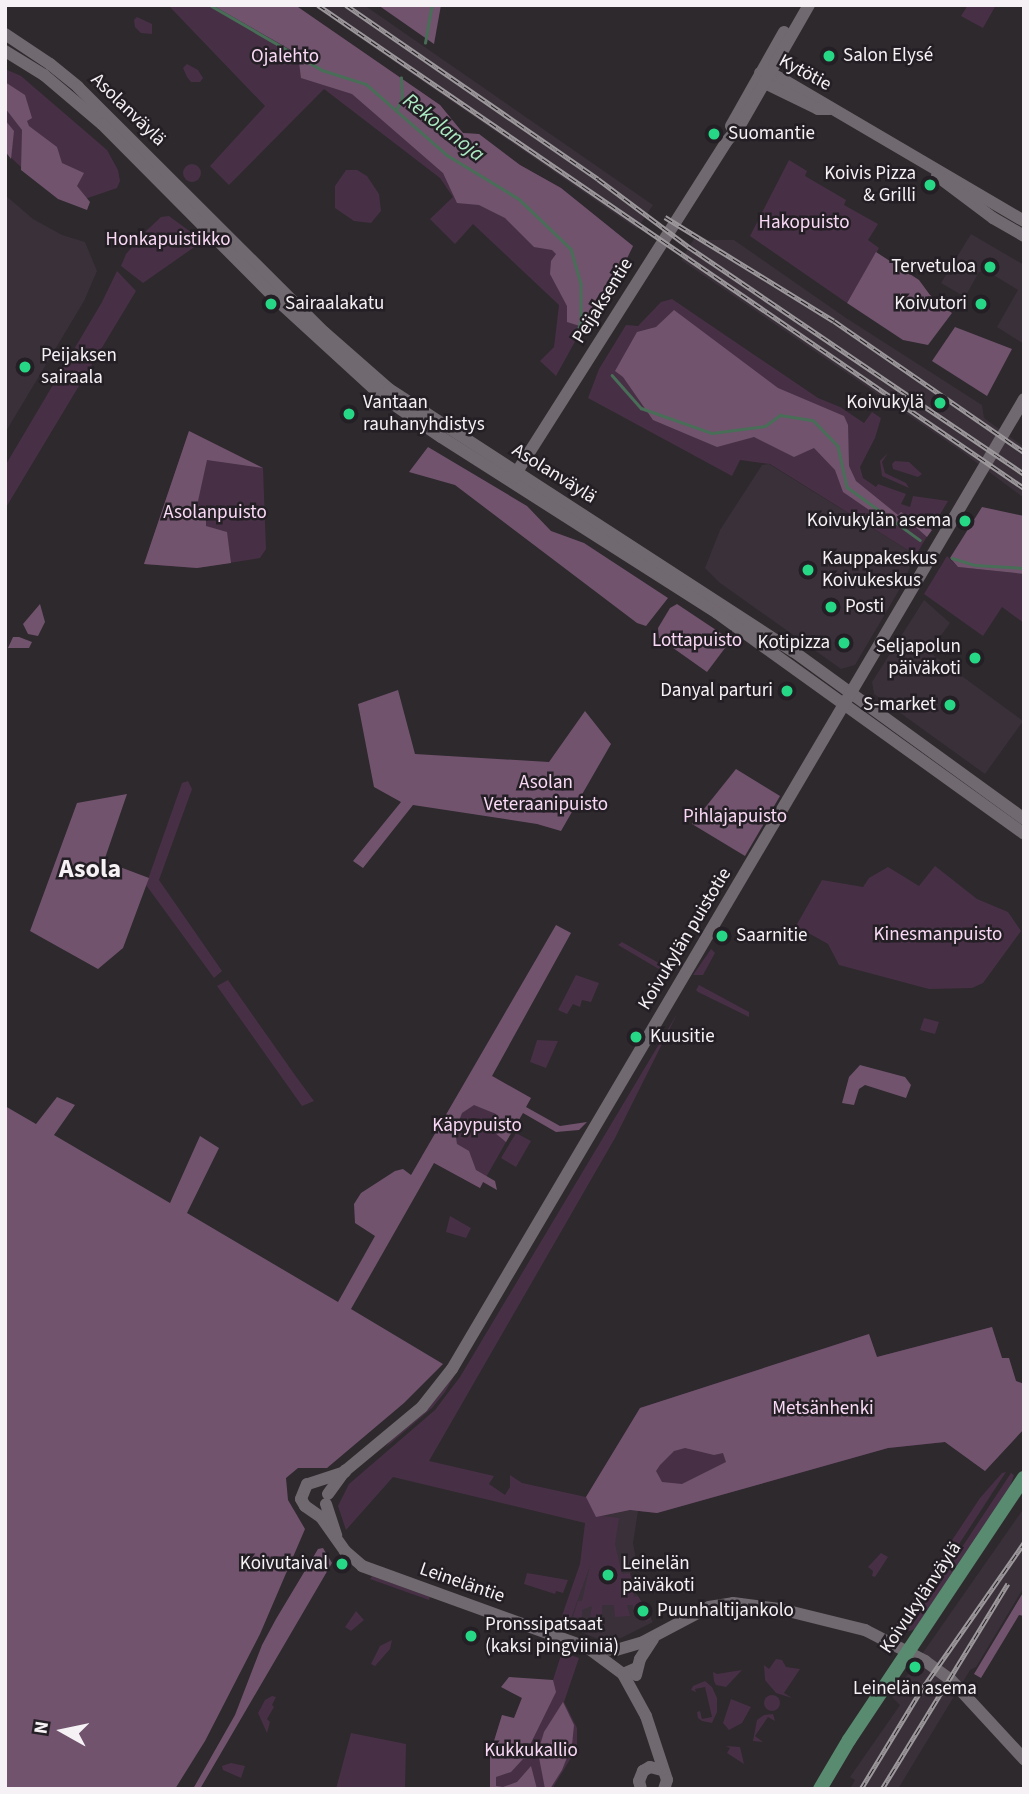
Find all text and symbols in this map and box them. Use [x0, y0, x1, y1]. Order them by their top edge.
place label: Salon Elysé [843, 45, 933, 67]
park label: Ojalehto [251, 46, 319, 68]
marker: Salon Elysé [821, 48, 837, 64]
street label: Kytötie [775, 50, 835, 96]
street label: Asolanväylä [86, 69, 170, 151]
water label: Rekolanoja [398, 87, 490, 167]
place label: Suomantie [728, 123, 815, 145]
marker: Suomantie [706, 126, 722, 142]
place label: Koivis Pizza & Grilli [824, 163, 916, 207]
marker: Koivis Pizza & Grilli [922, 177, 938, 193]
park label: Hakopuisto [759, 212, 849, 234]
park label: Honkapuistikko [106, 229, 230, 251]
street label: Peijaksentie [568, 254, 638, 348]
place label: Tervetuloa [891, 256, 976, 278]
marker: Tervetuloa [982, 259, 998, 275]
place label: Sairaalakatu [285, 293, 384, 315]
place label: Koivutori [894, 293, 967, 315]
marker: Sairaalakatu [263, 296, 279, 312]
marker: Koivutori [973, 296, 989, 312]
place label: Peijaksen sairaala [41, 345, 117, 389]
marker: Peijaksen sairaala [15, 357, 35, 377]
place label: Vantaan rauhanyhdistys [363, 392, 485, 436]
place label: Koivukylä [846, 392, 924, 414]
marker: Koivukylä [930, 393, 950, 413]
marker: Vantaan rauhanyhdistys [341, 406, 357, 422]
street label: Asolanväylä [508, 439, 600, 509]
park label: Asolanpuisto [163, 502, 267, 524]
place label: Koivukylän asema [807, 510, 951, 532]
marker: Koivukylän asema [957, 513, 973, 529]
place label: Kauppakeskus Koivukeskus [822, 548, 937, 592]
marker: Kauppakeskus Koivukeskus [800, 562, 816, 578]
place label: Posti [845, 596, 884, 618]
marker: Posti [823, 599, 839, 615]
park label: Lottapuisto [652, 630, 742, 652]
place label: Kotipizza [758, 632, 830, 654]
marker: Kotipizza [836, 635, 852, 651]
place label: Seljapolun päiväkoti [876, 636, 961, 680]
marker: Seljapolun päiväkoti [967, 650, 983, 666]
place label: Danyal parturi [660, 680, 773, 702]
marker: Danyal parturi [779, 683, 795, 699]
place label: S-market [863, 694, 936, 716]
marker: S-market [942, 697, 958, 713]
park label: Asolan Veteraanipuisto [484, 772, 608, 816]
park label: Pihlajapuisto [683, 806, 787, 828]
district label: Asola [59, 853, 121, 885]
street label: Koivukylän puistotie [634, 864, 736, 1014]
park label: Kinesmanpuisto [874, 924, 1002, 946]
place label: Saarnitie [736, 925, 807, 947]
marker: Saarnitie [714, 928, 730, 944]
place label: Kuusitie [650, 1026, 715, 1048]
marker: Kuusitie [628, 1029, 644, 1045]
park label: Käpypuisto [432, 1115, 522, 1137]
park label: Metsänhenki [772, 1398, 874, 1420]
street label: Koivukylänväylä [875, 1538, 967, 1658]
place label: Koivutaival [240, 1553, 328, 1575]
place label: Leinelän päiväkoti [622, 1553, 695, 1597]
marker: Koivutaival [334, 1556, 350, 1572]
street label: Leineläntie [417, 1558, 507, 1608]
marker: Leinelän päiväkoti [600, 1567, 616, 1583]
place label: Puunhaltijankolo [657, 1600, 794, 1622]
marker: Puunhaltijankolo [635, 1603, 651, 1619]
place label: Pronssipatsaat (kaksi pingviiniä) [485, 1614, 619, 1658]
marker: Pronssipatsaat (kaksi pingviiniä) [463, 1628, 479, 1644]
marker: Leinelän asema [907, 1659, 923, 1675]
place label: Leinelän asema [853, 1678, 977, 1700]
north arrow [28, 1696, 98, 1766]
text: N [27, 1719, 56, 1736]
park label: Kukkukallio [484, 1740, 578, 1762]

